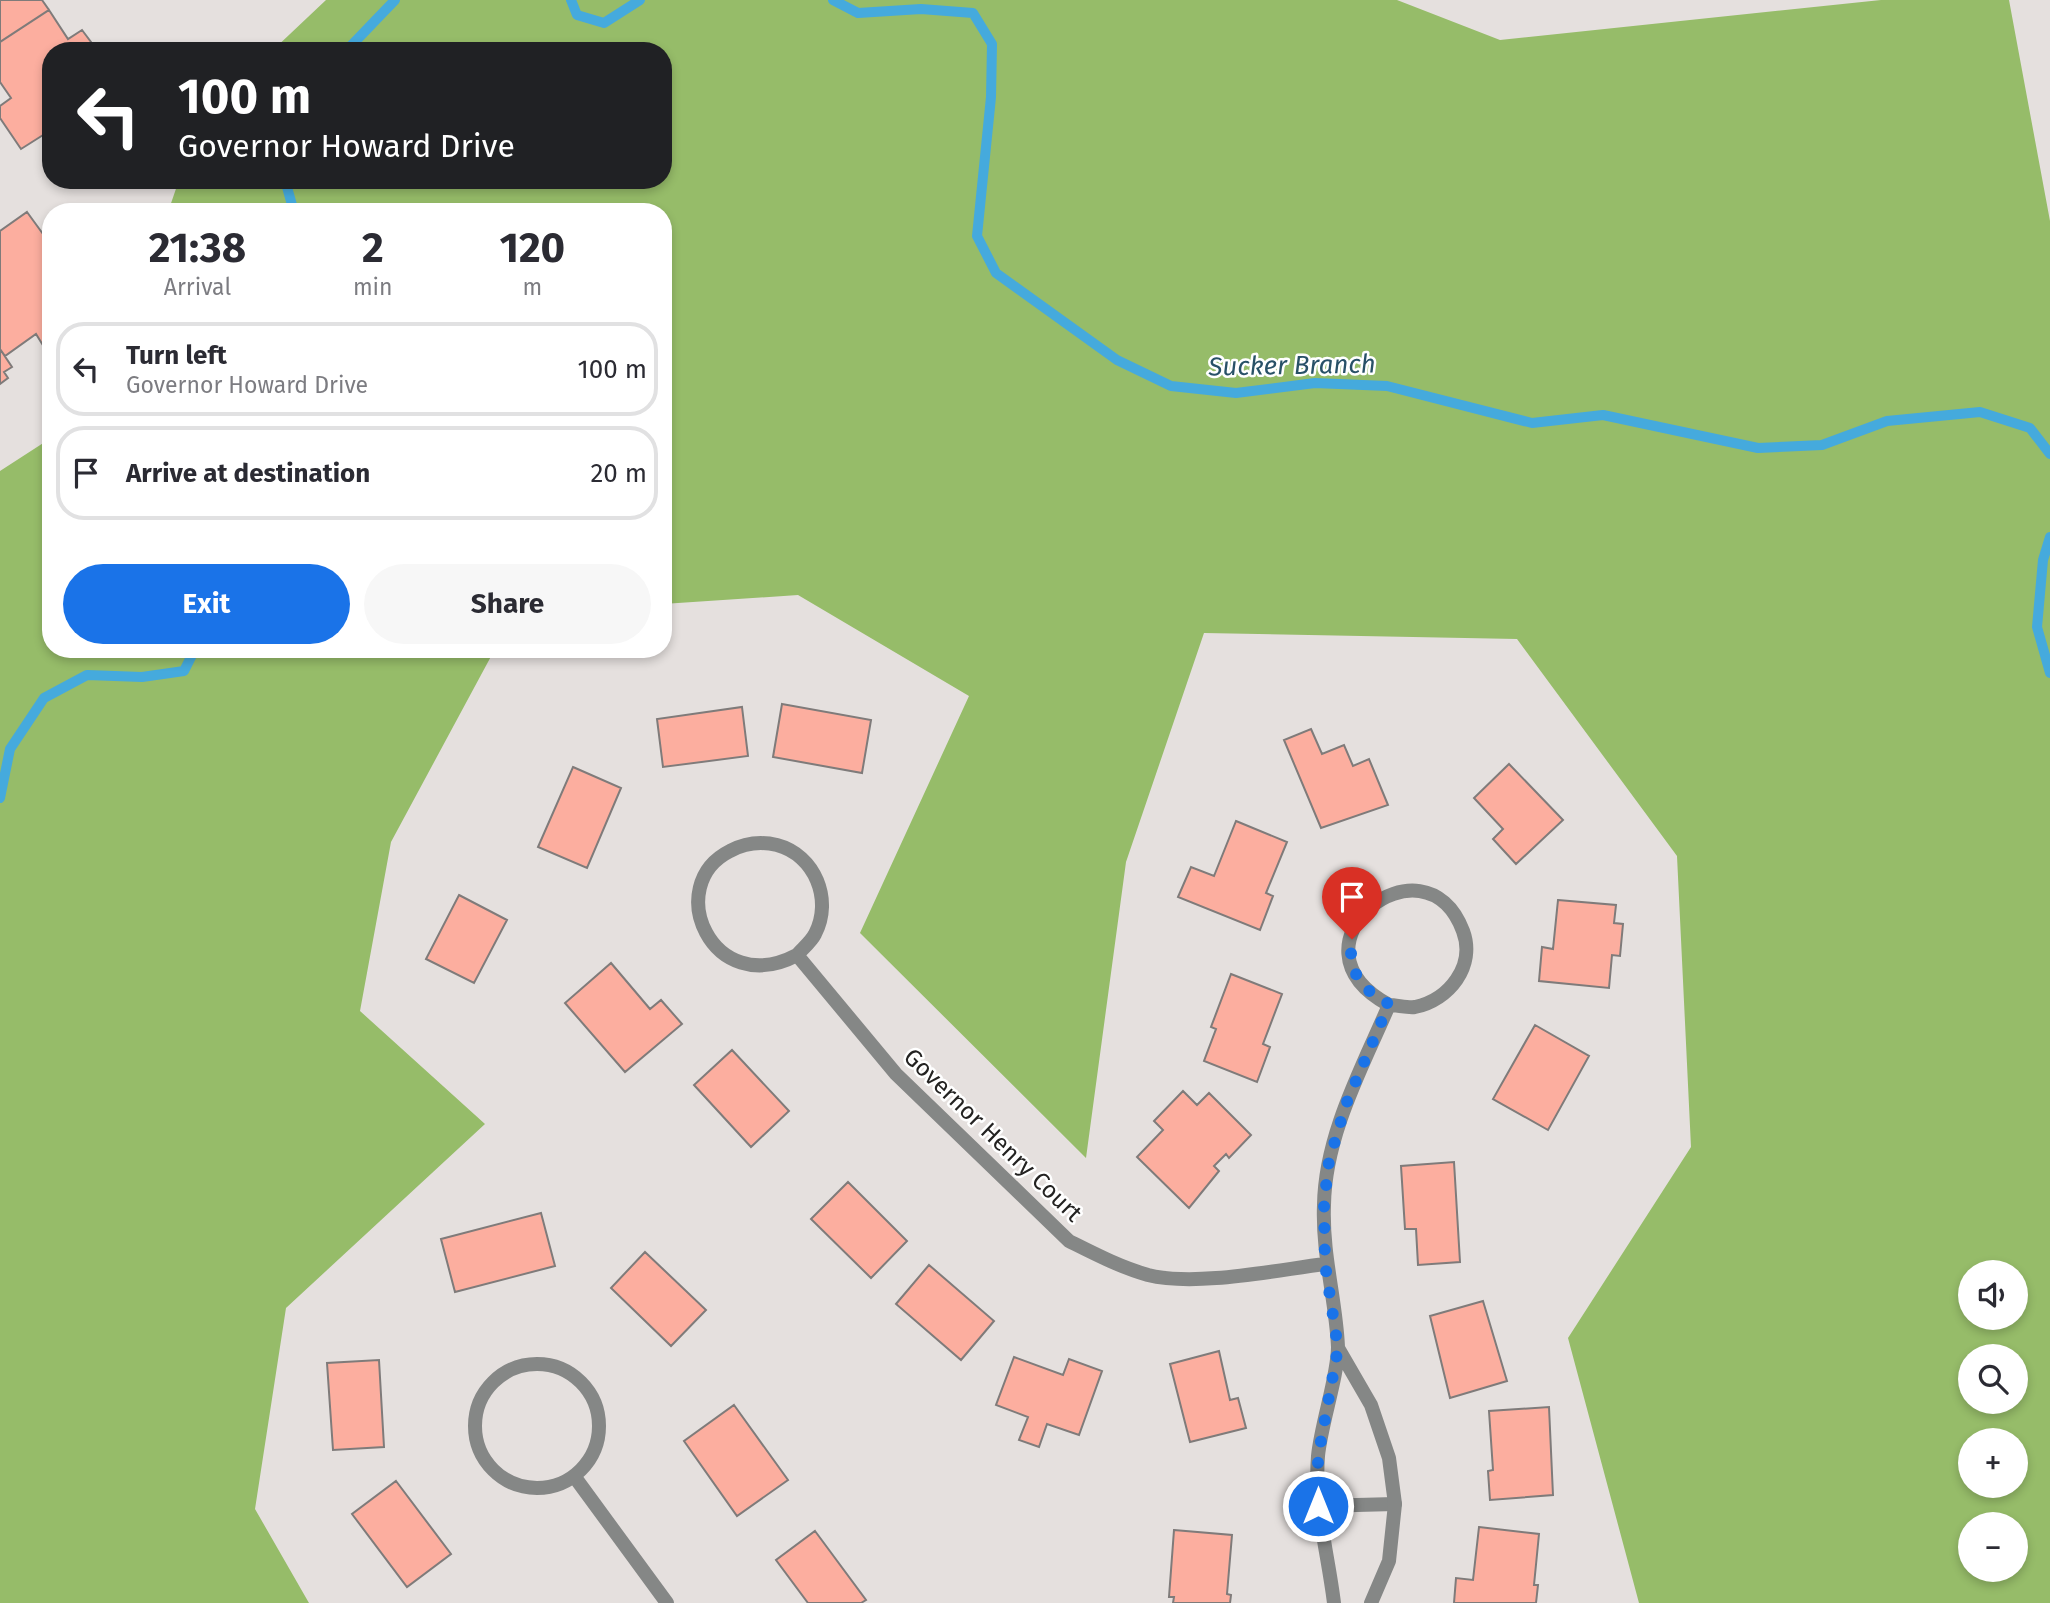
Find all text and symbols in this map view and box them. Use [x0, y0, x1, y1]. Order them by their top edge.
text: 100 m [178, 67, 311, 126]
icon: left [63, 70, 154, 161]
text: Governor Howard Drive [178, 127, 515, 165]
text: 21:38 [149, 223, 246, 273]
text: 2 [362, 223, 384, 273]
text: 120 [499, 223, 565, 273]
text: Arrival [164, 273, 231, 301]
text: min [353, 273, 393, 301]
text: m [522, 273, 542, 301]
text: Turn left [126, 340, 227, 371]
water label: Sucker Branch [1207, 349, 1376, 382]
icon: left [67, 350, 105, 388]
text: 100 m [578, 354, 647, 385]
text: Governor Howard Drive [126, 371, 368, 399]
icon: arrive [67, 454, 105, 492]
text: Arrive at destination [126, 458, 370, 489]
text: 20 m [590, 458, 647, 489]
button: Exit [63, 564, 350, 644]
button: Share [364, 564, 651, 644]
pin [1322, 867, 1382, 939]
icon: arrive [1333, 878, 1371, 916]
street label: Governor Henry Court [898, 1043, 1088, 1227]
map controls [1958, 1260, 2028, 1582]
button: sound [1958, 1260, 2028, 1330]
button: search [1958, 1344, 2028, 1414]
button: + [1958, 1428, 2028, 1498]
position arrow [1281, 1469, 1355, 1543]
button: − [1958, 1512, 2028, 1582]

